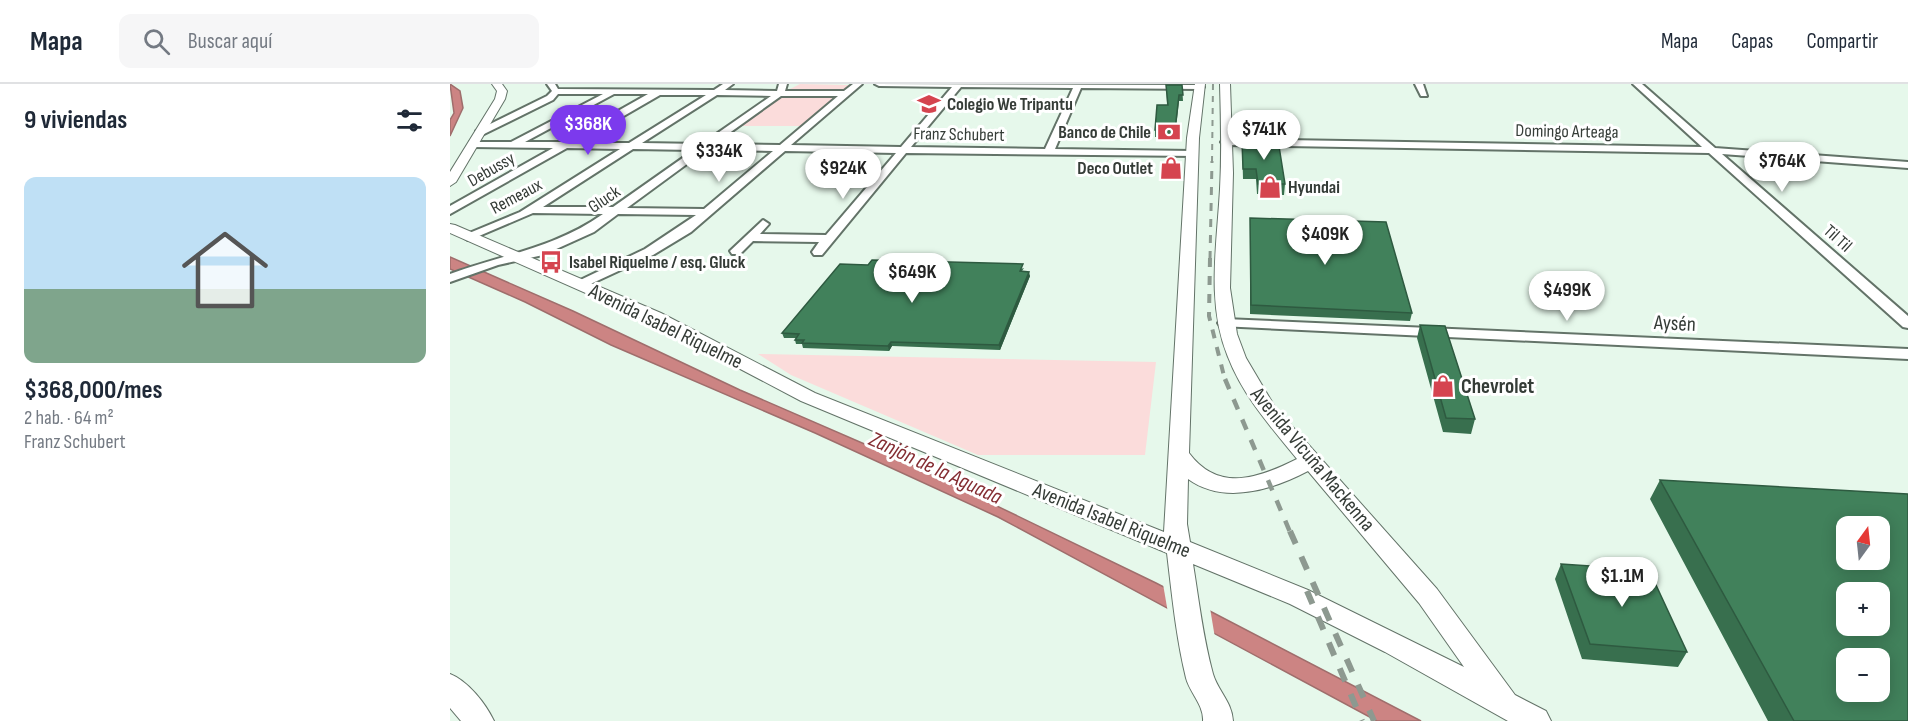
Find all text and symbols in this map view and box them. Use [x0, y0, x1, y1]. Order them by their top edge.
search box [119, 14, 539, 68]
text: Mapa [30, 25, 83, 58]
icon: search [140, 25, 173, 58]
text: Buscar aquí [188, 28, 272, 55]
text: Mapa [1661, 29, 1698, 54]
text: Capas [1731, 29, 1773, 54]
text: Compartir [1806, 29, 1878, 54]
school or university icon: Colegio We Tripantu [916, 91, 942, 117]
place label: Colegio We Tripantu [947, 94, 1073, 115]
icon: filters [393, 104, 426, 137]
text: 9 viviendas [24, 105, 127, 136]
pin: $368K [546, 105, 630, 156]
pin: $741K [1222, 110, 1306, 161]
text: $368K [564, 112, 612, 136]
text: $741K [1241, 117, 1287, 141]
bank icon: Banco de Chile [1156, 119, 1182, 145]
street label: Domingo Arteaga [1515, 120, 1619, 143]
place label: Banco de Chile [1058, 122, 1151, 143]
street label: Franz Schubert [913, 123, 1005, 146]
pin: $334K [677, 132, 761, 183]
text: $334K [695, 139, 743, 163]
pin: $764K [1740, 142, 1824, 193]
street label: Debussy [464, 148, 518, 191]
pin: $924K [801, 149, 885, 200]
text: $764K [1758, 149, 1806, 173]
shop icon: Deco Outlet [1158, 155, 1184, 181]
text: $924K [819, 156, 867, 180]
place label: Deco Outlet [1077, 158, 1153, 179]
street label: Remeaux [487, 174, 546, 219]
shop icon: Hyundai [1257, 174, 1283, 200]
place label: Hyundai [1288, 177, 1340, 198]
street label: Gluck [584, 181, 624, 218]
pin: $409K [1283, 215, 1367, 266]
icon: home [171, 216, 279, 324]
street label: Til Til [1819, 220, 1856, 257]
text: $409K [1301, 222, 1349, 246]
bus stop icon: Isabel Riquelme / esq. Gluck [538, 249, 564, 275]
place label: Isabel Riquelme / esq. Gluck [569, 252, 746, 273]
pin: $649K [870, 253, 954, 304]
text: $649K [888, 260, 936, 284]
pin: $499K [1525, 271, 1609, 322]
street label: Avenida Isabel Riquelme [584, 278, 747, 374]
text: $499K [1543, 278, 1591, 302]
street label: Aysén [1652, 310, 1697, 337]
shop icon: Chevrolet [1430, 373, 1456, 399]
place label: Chevrolet [1461, 374, 1534, 399]
text: $368,000/mes [24, 375, 163, 406]
street label: Avenida Vicuña Mackenna [1244, 381, 1380, 536]
text: 2 hab. · 64 m² [24, 406, 114, 430]
water label: Zanjón de la Aguada [864, 425, 1006, 511]
text: Franz Schubert [24, 430, 126, 454]
street label: Avenida Isabel Riquelme [1028, 477, 1194, 563]
north arrow [1836, 516, 1890, 570]
map controls [1836, 516, 1890, 702]
pin: $1.1M [1580, 557, 1664, 608]
text: $1.1M [1600, 564, 1644, 588]
button: + [1836, 582, 1890, 636]
button: − [1836, 648, 1890, 702]

